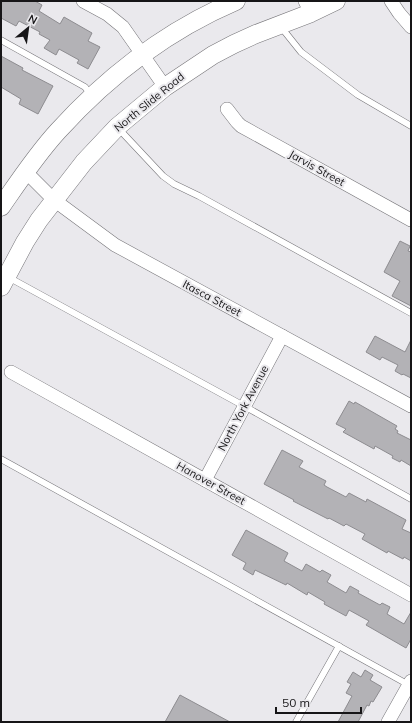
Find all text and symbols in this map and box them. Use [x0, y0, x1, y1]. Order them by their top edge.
north arrow [8, 8, 48, 48]
text: N [26, 11, 40, 27]
street label: North Slide Road [111, 69, 187, 135]
street label: Jarvis Street [287, 147, 348, 189]
street label: Itasca Street [180, 277, 244, 319]
street label: North York Avenue [215, 363, 271, 453]
street label: Hanover Street [174, 458, 248, 508]
scale bar [276, 689, 361, 715]
text: 50 m [282, 695, 310, 710]

